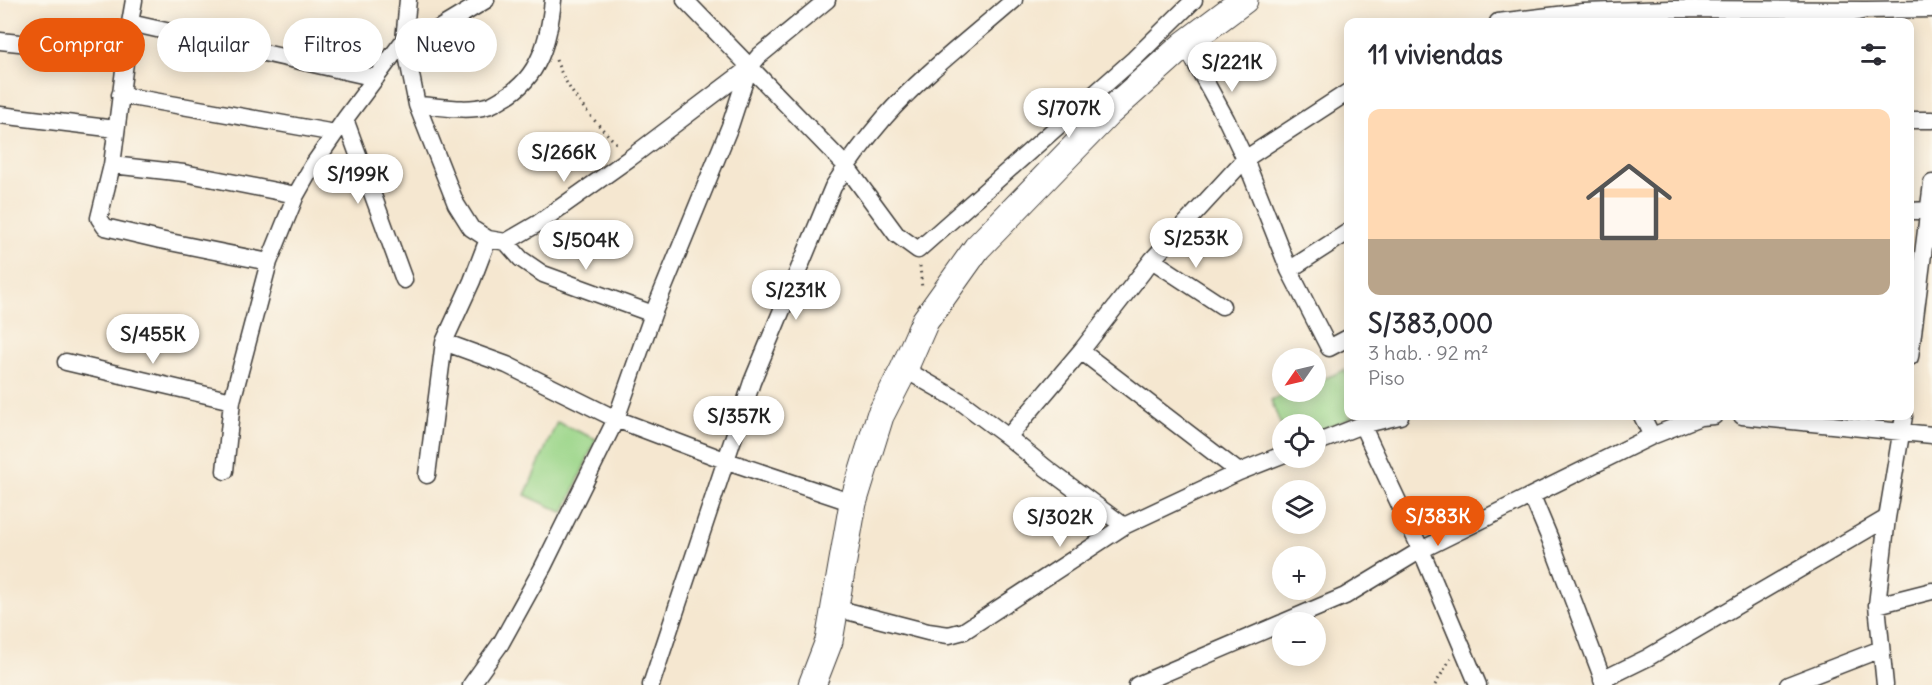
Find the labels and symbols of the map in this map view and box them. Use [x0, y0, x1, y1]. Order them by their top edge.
pin: S/221K [1183, 42, 1281, 93]
pin: S/707K [1020, 88, 1118, 139]
pin: S/266K [515, 132, 613, 183]
pin: S/199K [309, 154, 407, 205]
pin: S/253K [1147, 218, 1245, 269]
pin: S/504K [537, 220, 635, 271]
pin: S/231K [747, 270, 845, 321]
pin: S/455K [104, 314, 202, 365]
north arrow [1272, 348, 1326, 402]
pin: S/357K [690, 396, 788, 447]
pin: S/383K [1389, 496, 1487, 547]
pin: S/302K [1011, 497, 1109, 548]

